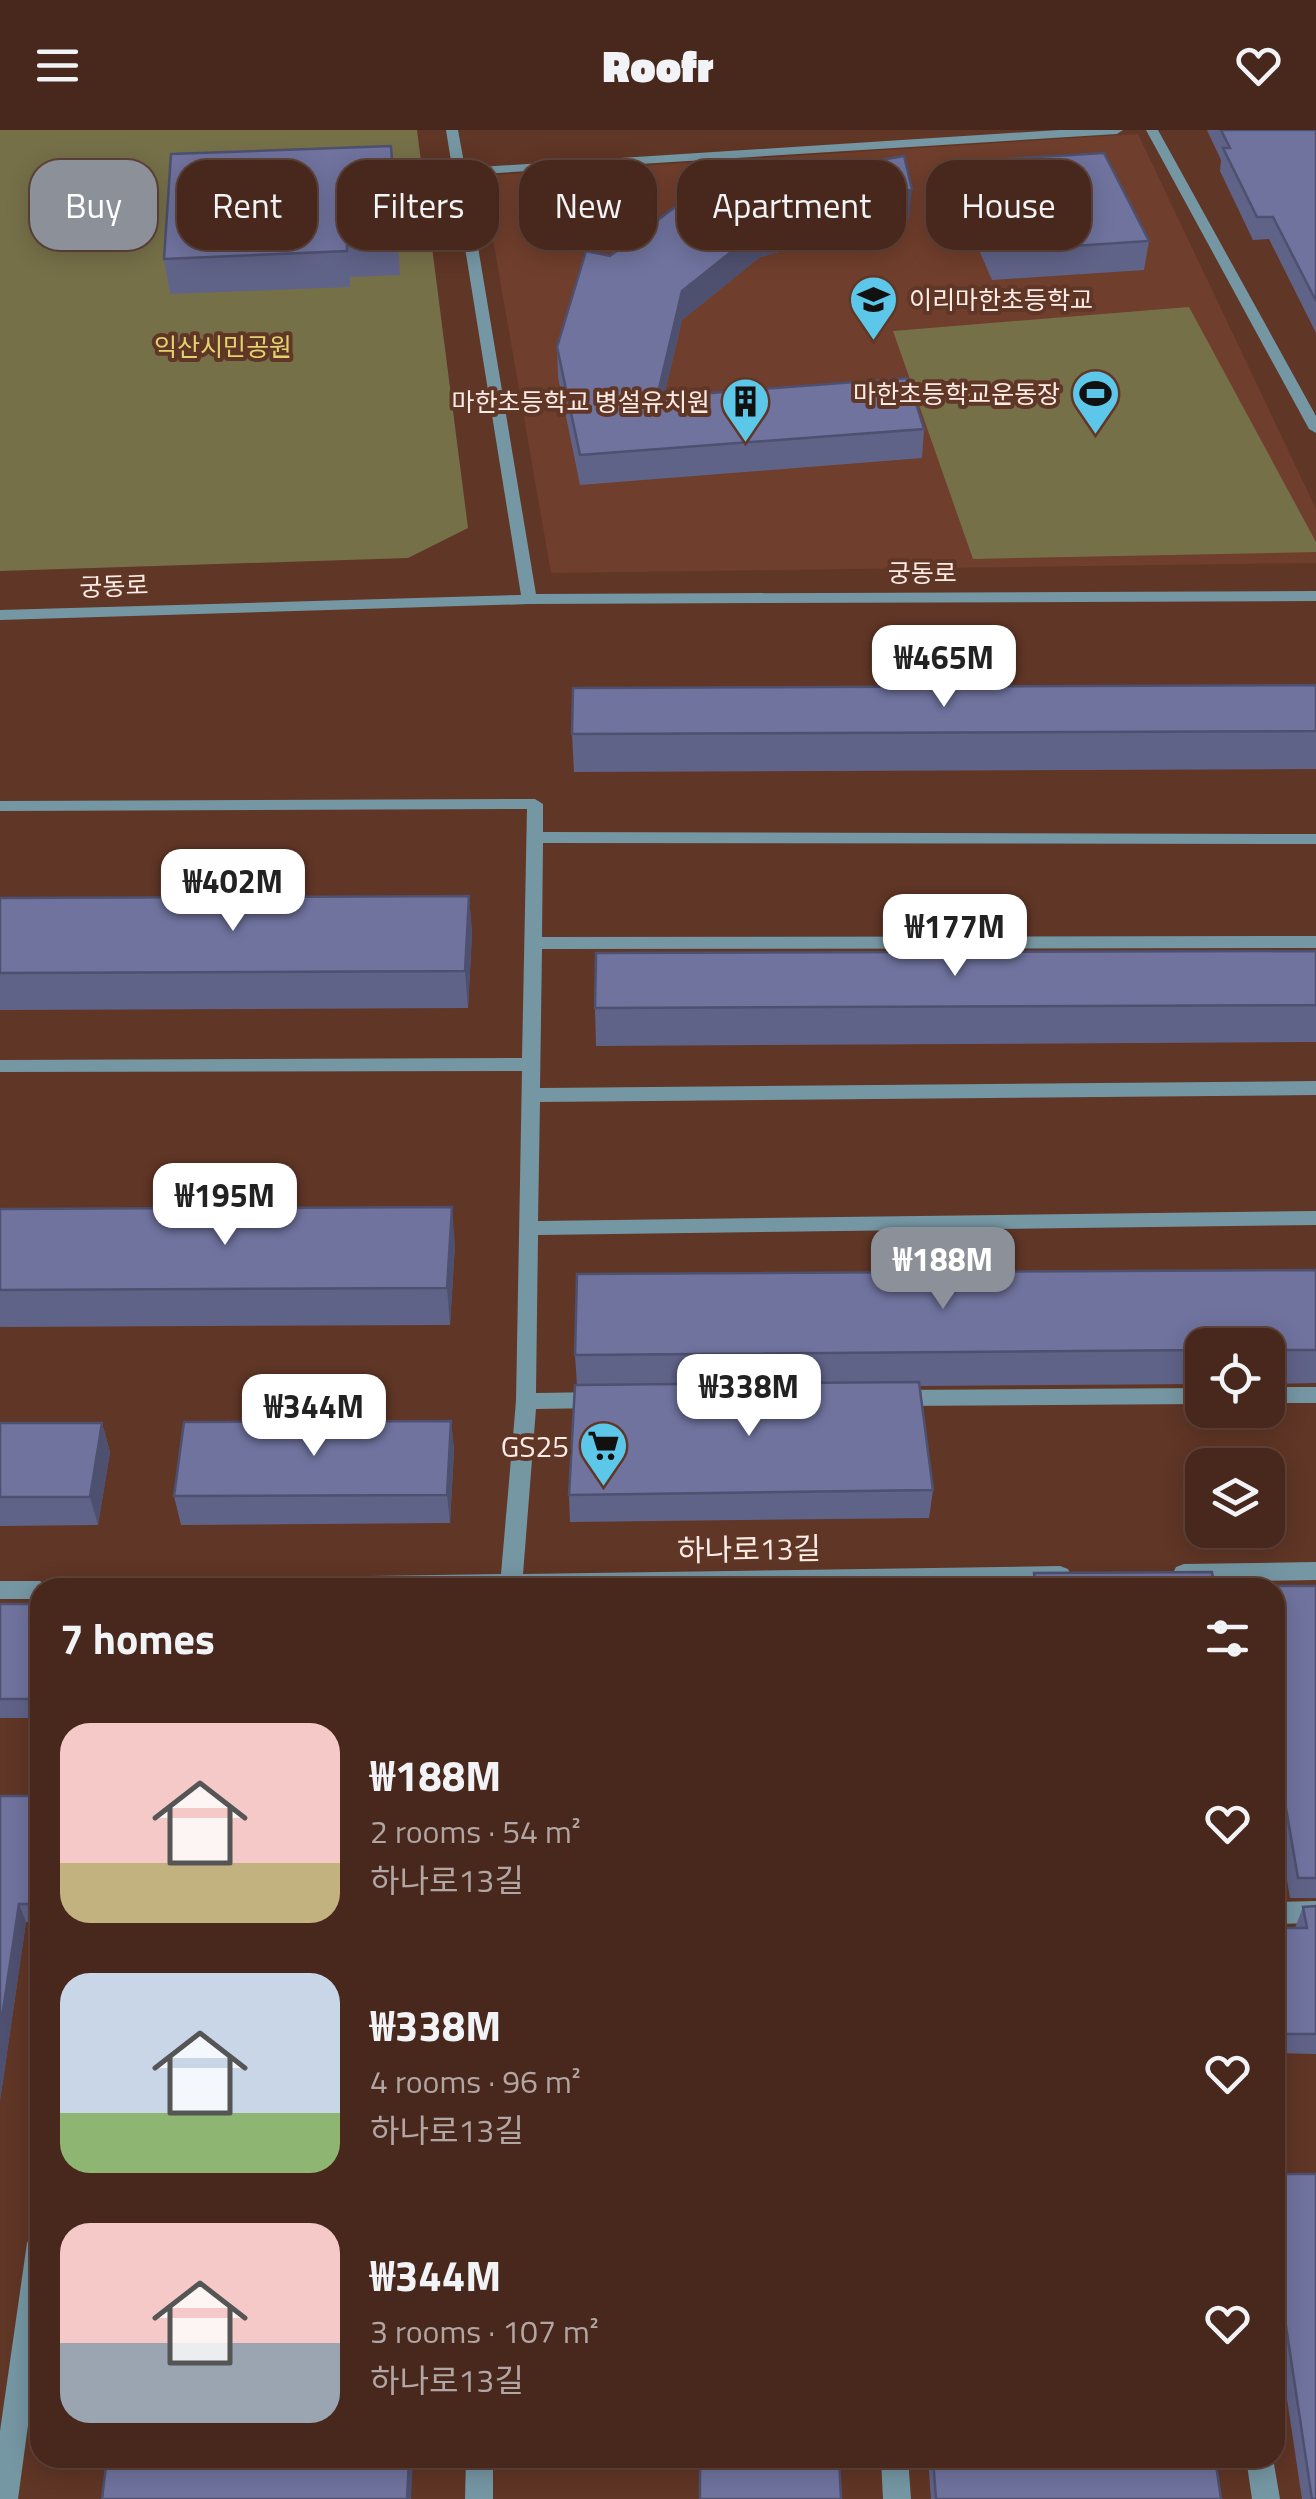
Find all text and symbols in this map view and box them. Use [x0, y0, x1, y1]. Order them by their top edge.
text: Roofr [602, 31, 714, 99]
icon: menu [30, 38, 85, 93]
icon: heart [1231, 38, 1286, 93]
chip: Buy [30, 160, 157, 250]
chip: Rent [177, 160, 317, 250]
chip: Filters [337, 160, 499, 250]
chip: New [519, 160, 657, 250]
chip: Apartment [677, 160, 906, 250]
chip: House [926, 160, 1091, 250]
school or university icon: 이리마한초등학교 [848, 274, 900, 342]
place label: 이리마한초등학교 [909, 281, 1093, 319]
park label: 익산시민공원 [154, 328, 292, 366]
sports icon: 마한초등학교운동장 [1069, 368, 1121, 436]
place label: 마한초등학교운동장 [853, 375, 1060, 413]
building icon: 마한초등학교 병설유치원 [719, 376, 771, 444]
place label: 마한초등학교 병설유치원 [451, 383, 710, 421]
street label: 궁동로 [887, 554, 957, 592]
street label: 궁동로 [79, 566, 149, 606]
pin: ₩465M [874, 625, 1014, 710]
text: ₩465M [894, 633, 994, 681]
pin: ₩402M [163, 849, 303, 934]
text: ₩402M [183, 857, 283, 905]
pin: ₩177M [885, 894, 1025, 979]
text: ₩177M [905, 902, 1005, 950]
pin: ₩195M [155, 1163, 295, 1248]
text: ₩195M [175, 1171, 275, 1219]
pin: ₩188M [873, 1227, 1013, 1312]
text: ₩188M [893, 1235, 993, 1283]
map controls [1185, 1328, 1285, 1548]
button: locate [1185, 1328, 1285, 1428]
pin: ₩338M [679, 1354, 819, 1439]
text: ₩338M [699, 1362, 799, 1410]
pin: ₩344M [244, 1374, 384, 1459]
text: ₩344M [264, 1382, 364, 1430]
supermarket icon: GS25 [578, 1420, 630, 1488]
place label: GS25 [501, 1423, 569, 1469]
button: layers [1185, 1448, 1285, 1548]
street label: 하나로13길 [677, 1525, 821, 1573]
text: 7 homes [60, 1606, 215, 1670]
icon: filters [1200, 1611, 1255, 1666]
text: ₩188M [370, 1743, 501, 1807]
icon: home [140, 1763, 260, 1883]
icon: heart [1200, 1796, 1255, 1851]
text: 2 rooms · 54 m² [370, 1807, 581, 1855]
text: 하나로13길 [370, 1856, 524, 1904]
text: ₩338M [370, 1993, 501, 2057]
icon: home [140, 2013, 260, 2133]
icon: heart [1200, 2046, 1255, 2101]
text: 4 rooms · 96 m² [370, 2057, 581, 2105]
text: 하나로13길 [370, 2106, 524, 2154]
text: ₩344M [370, 2243, 501, 2307]
icon: home [140, 2263, 260, 2383]
icon: heart [1200, 2296, 1255, 2351]
text: 3 rooms · 107 m² [370, 2307, 599, 2355]
text: 하나로13길 [370, 2356, 524, 2404]

